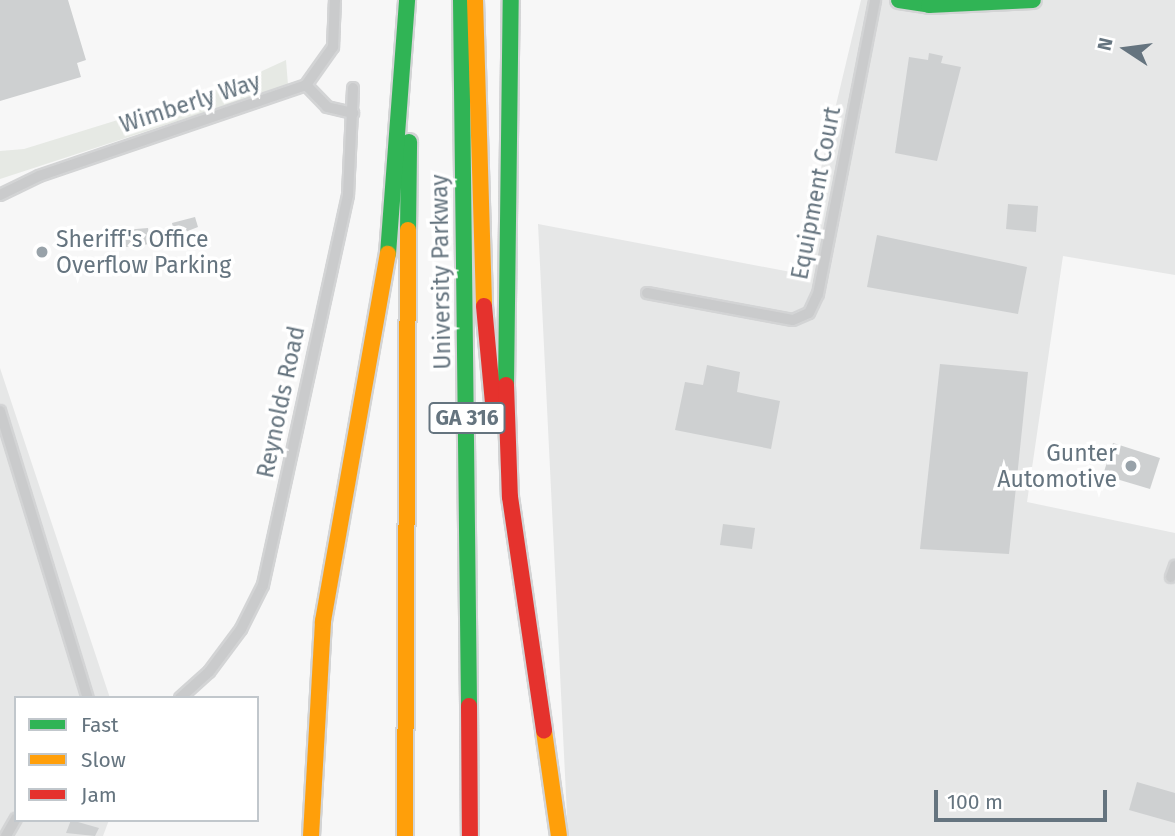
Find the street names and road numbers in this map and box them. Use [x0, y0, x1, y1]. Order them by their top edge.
street label: Wimberly Way [116, 67, 264, 139]
street label: Equipment Court [786, 104, 846, 282]
street label: University Parkway [425, 174, 457, 370]
street label: Reynolds Road [251, 324, 311, 480]
road number: GA 316 [428, 400, 505, 436]

